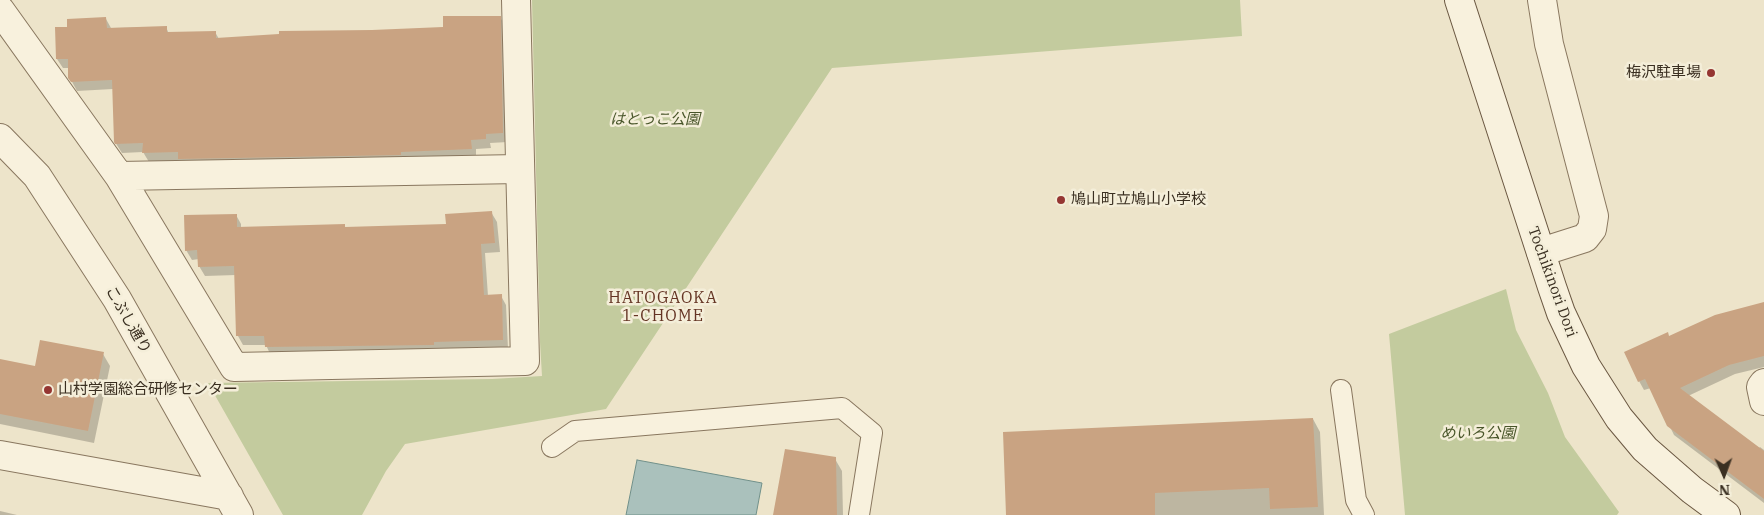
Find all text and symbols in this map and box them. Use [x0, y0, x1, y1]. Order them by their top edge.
place label: 梅沢駐車場 [1626, 64, 1701, 82]
marker: 梅沢駐車場 [1705, 67, 1717, 79]
park label: はとっこ公園 [610, 111, 700, 129]
place label: 鳩山町立鳩山小学校 [1071, 191, 1206, 209]
marker: 鳩山町立鳩山小学校 [1055, 194, 1067, 206]
street label: Tochikinori Dori [1524, 224, 1580, 340]
street label: こぶし通り [101, 283, 155, 357]
district label: HATOGAOKA 1-CHOME [607, 288, 719, 326]
place label: 山村学園総合研修センター [58, 381, 238, 399]
marker: 山村学園総合研修センター [42, 384, 54, 396]
park label: めいろ公園 [1441, 425, 1515, 443]
north arrow [1699, 450, 1749, 500]
text: N [1719, 481, 1730, 499]

